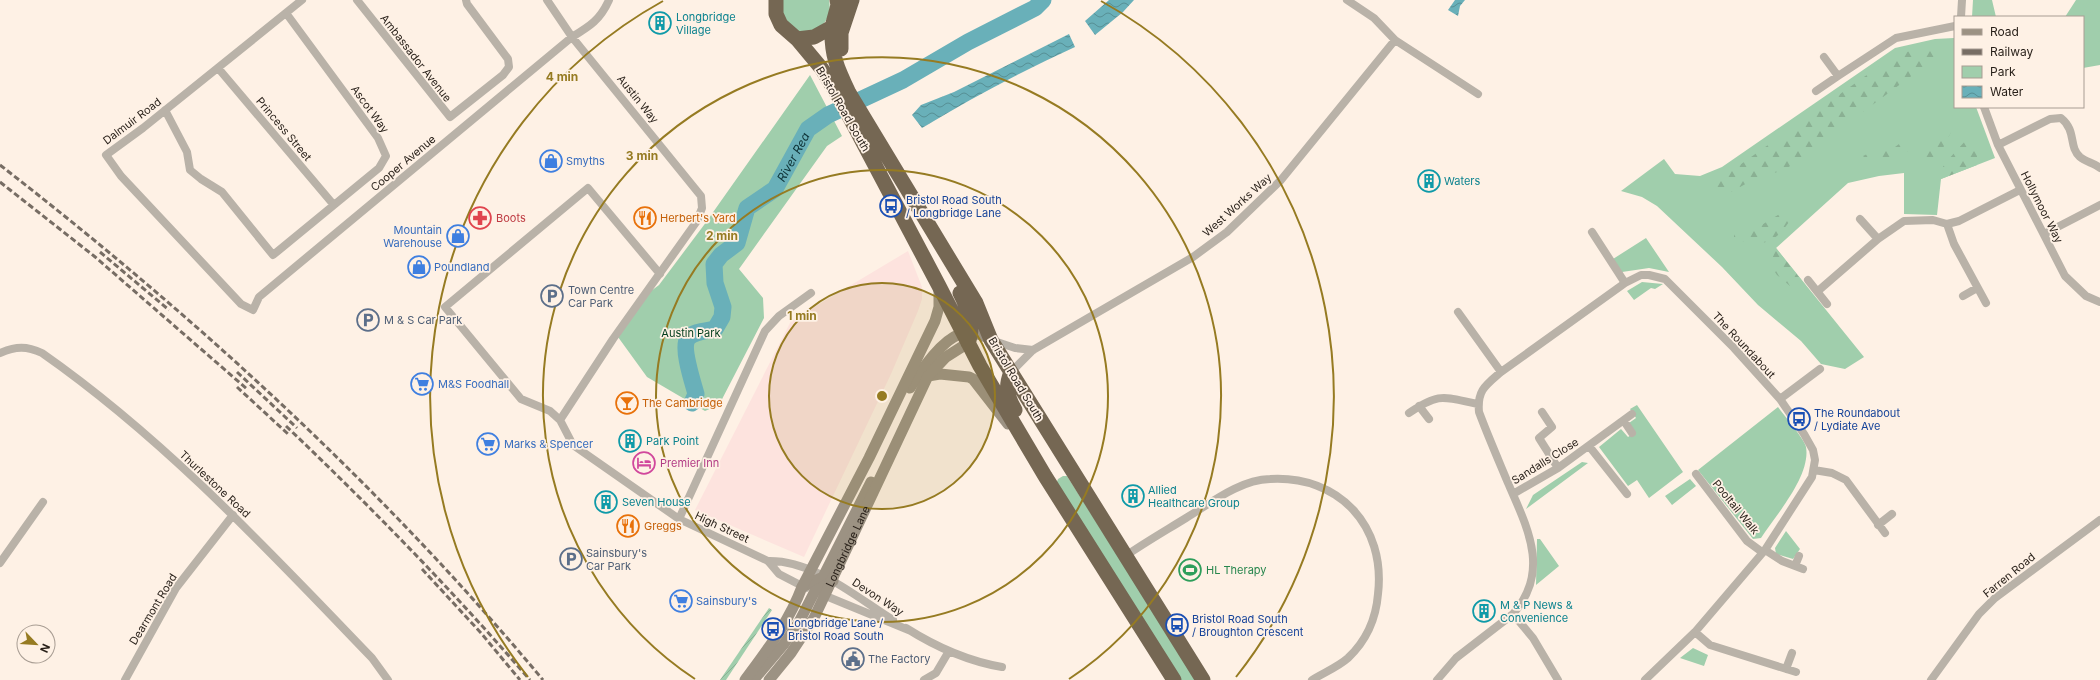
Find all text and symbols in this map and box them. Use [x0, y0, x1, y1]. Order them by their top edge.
building icon: Longbridge Village [647, 10, 673, 36]
place label: Longbridge Village [676, 10, 736, 37]
street label: Ambassador Avenue [377, 11, 455, 105]
legend [1954, 16, 2084, 108]
text: Road [1990, 24, 2019, 39]
text: Railway [1990, 44, 2034, 59]
street label: Bristol Road South [813, 64, 873, 154]
text: Park [1990, 64, 2016, 79]
text: 4 min [546, 69, 578, 84]
street label: Austin Way [614, 72, 662, 126]
street label: Ascot Way [348, 82, 392, 136]
text: Water [1990, 84, 2024, 99]
street label: Princess Street [253, 94, 315, 164]
street label: Dalmuir Road [100, 95, 164, 147]
water label: River Rea [773, 130, 812, 184]
street label: Cooper Avenue [368, 132, 438, 194]
shop icon: Smyths [538, 148, 564, 174]
text: 3 min [626, 148, 658, 163]
place label: Smyths [566, 154, 605, 168]
building icon: Waters [1416, 168, 1442, 194]
street label: Hollymoor Way [2018, 169, 2066, 245]
street label: West Works Way [1200, 170, 1274, 240]
place label: Waters [1444, 174, 1481, 188]
bus stop icon: Bristol Road South / Longbridge Lane [878, 193, 904, 219]
place label: Bristol Road South / Longbridge Lane [906, 193, 1002, 220]
pharmacy icon: Boots [467, 205, 493, 231]
restaurant icon: Herbert's Yard [632, 205, 658, 231]
place label: Boots [496, 211, 526, 225]
place label: Herbert's Yard [660, 211, 736, 225]
place label: Mountain Warehouse [383, 223, 442, 250]
shop icon: Mountain Warehouse [445, 223, 471, 249]
text: 2 min [706, 228, 738, 243]
shop icon: Poundland [406, 254, 432, 280]
place label: Poundland [434, 260, 489, 274]
parking icon: Town Centre Car Park [539, 283, 565, 309]
place label: Town Centre Car Park [568, 283, 634, 310]
parking icon: M & S Car Park [355, 307, 381, 333]
text: 1 min [787, 308, 817, 323]
street label: The Roundabout [1710, 309, 1779, 382]
place label: M & S Car Park [384, 313, 462, 327]
park label: Austin Park [661, 326, 721, 340]
street label: Bristol Road South [985, 334, 1047, 424]
supermarket icon: M&S Foodhall [409, 371, 435, 397]
place label: M&S Foodhall [438, 377, 509, 391]
centre of rings [875, 389, 889, 403]
bar icon: The Cambridge [614, 390, 640, 416]
place label: The Cambridge [642, 396, 723, 410]
bus stop icon: The Roundabout / Lydiate Ave [1786, 406, 1812, 432]
place label: The Roundabout / Lydiate Ave [1814, 406, 1900, 433]
building icon: Park Point [617, 428, 643, 454]
supermarket icon: Marks & Spencer [475, 431, 501, 457]
place label: Park Point [646, 434, 699, 448]
street label: Sandalls Close [1509, 435, 1581, 487]
place label: Marks & Spencer [504, 437, 593, 451]
street label: Thurlestone Road [177, 448, 253, 520]
hotel icon: Premier Inn [631, 450, 657, 476]
place label: Premier Inn [660, 456, 719, 470]
street label: Pooltail Walk [1710, 477, 1762, 537]
building icon: Allied Healthcare Group [1120, 483, 1146, 509]
place label: Allied Healthcare Group [1148, 483, 1240, 510]
building icon: Seven House [593, 489, 619, 515]
place label: Seven House [622, 495, 691, 509]
street label: Longbridge Lane [823, 503, 873, 589]
street label: High Street [693, 508, 752, 546]
restaurant icon: Greggs [615, 513, 641, 539]
place label: Greggs [644, 519, 682, 533]
parking icon: Sainsbury's Car Park [558, 546, 584, 572]
place label: Sainsbury's Car Park [586, 546, 647, 573]
street label: Farren Road [1980, 550, 2038, 600]
sports icon: HL Therapy [1177, 557, 1203, 583]
place label: HL Therapy [1206, 563, 1267, 577]
street label: Dearmont Road [126, 571, 180, 647]
street label: Devon Way [850, 575, 906, 619]
supermarket icon: Sainsbury's [668, 588, 694, 614]
place label: Sainsbury's [696, 594, 757, 608]
building icon: M & P News & Convenience [1471, 598, 1497, 624]
place label: M & P News & Convenience [1500, 598, 1573, 625]
bus stop icon: Bristol Road South / Broughton Crescent [1164, 612, 1190, 638]
place label: Bristol Road South / Broughton Crescent [1192, 612, 1304, 639]
bus stop icon: Longbridge Lane / Bristol Road South [760, 616, 786, 642]
place label: Longbridge Lane / Bristol Road South [788, 616, 884, 643]
north arrow [16, 624, 56, 664]
text: N [37, 641, 53, 655]
public building icon: The Factory [840, 646, 866, 672]
place label: The Factory [868, 652, 930, 666]

